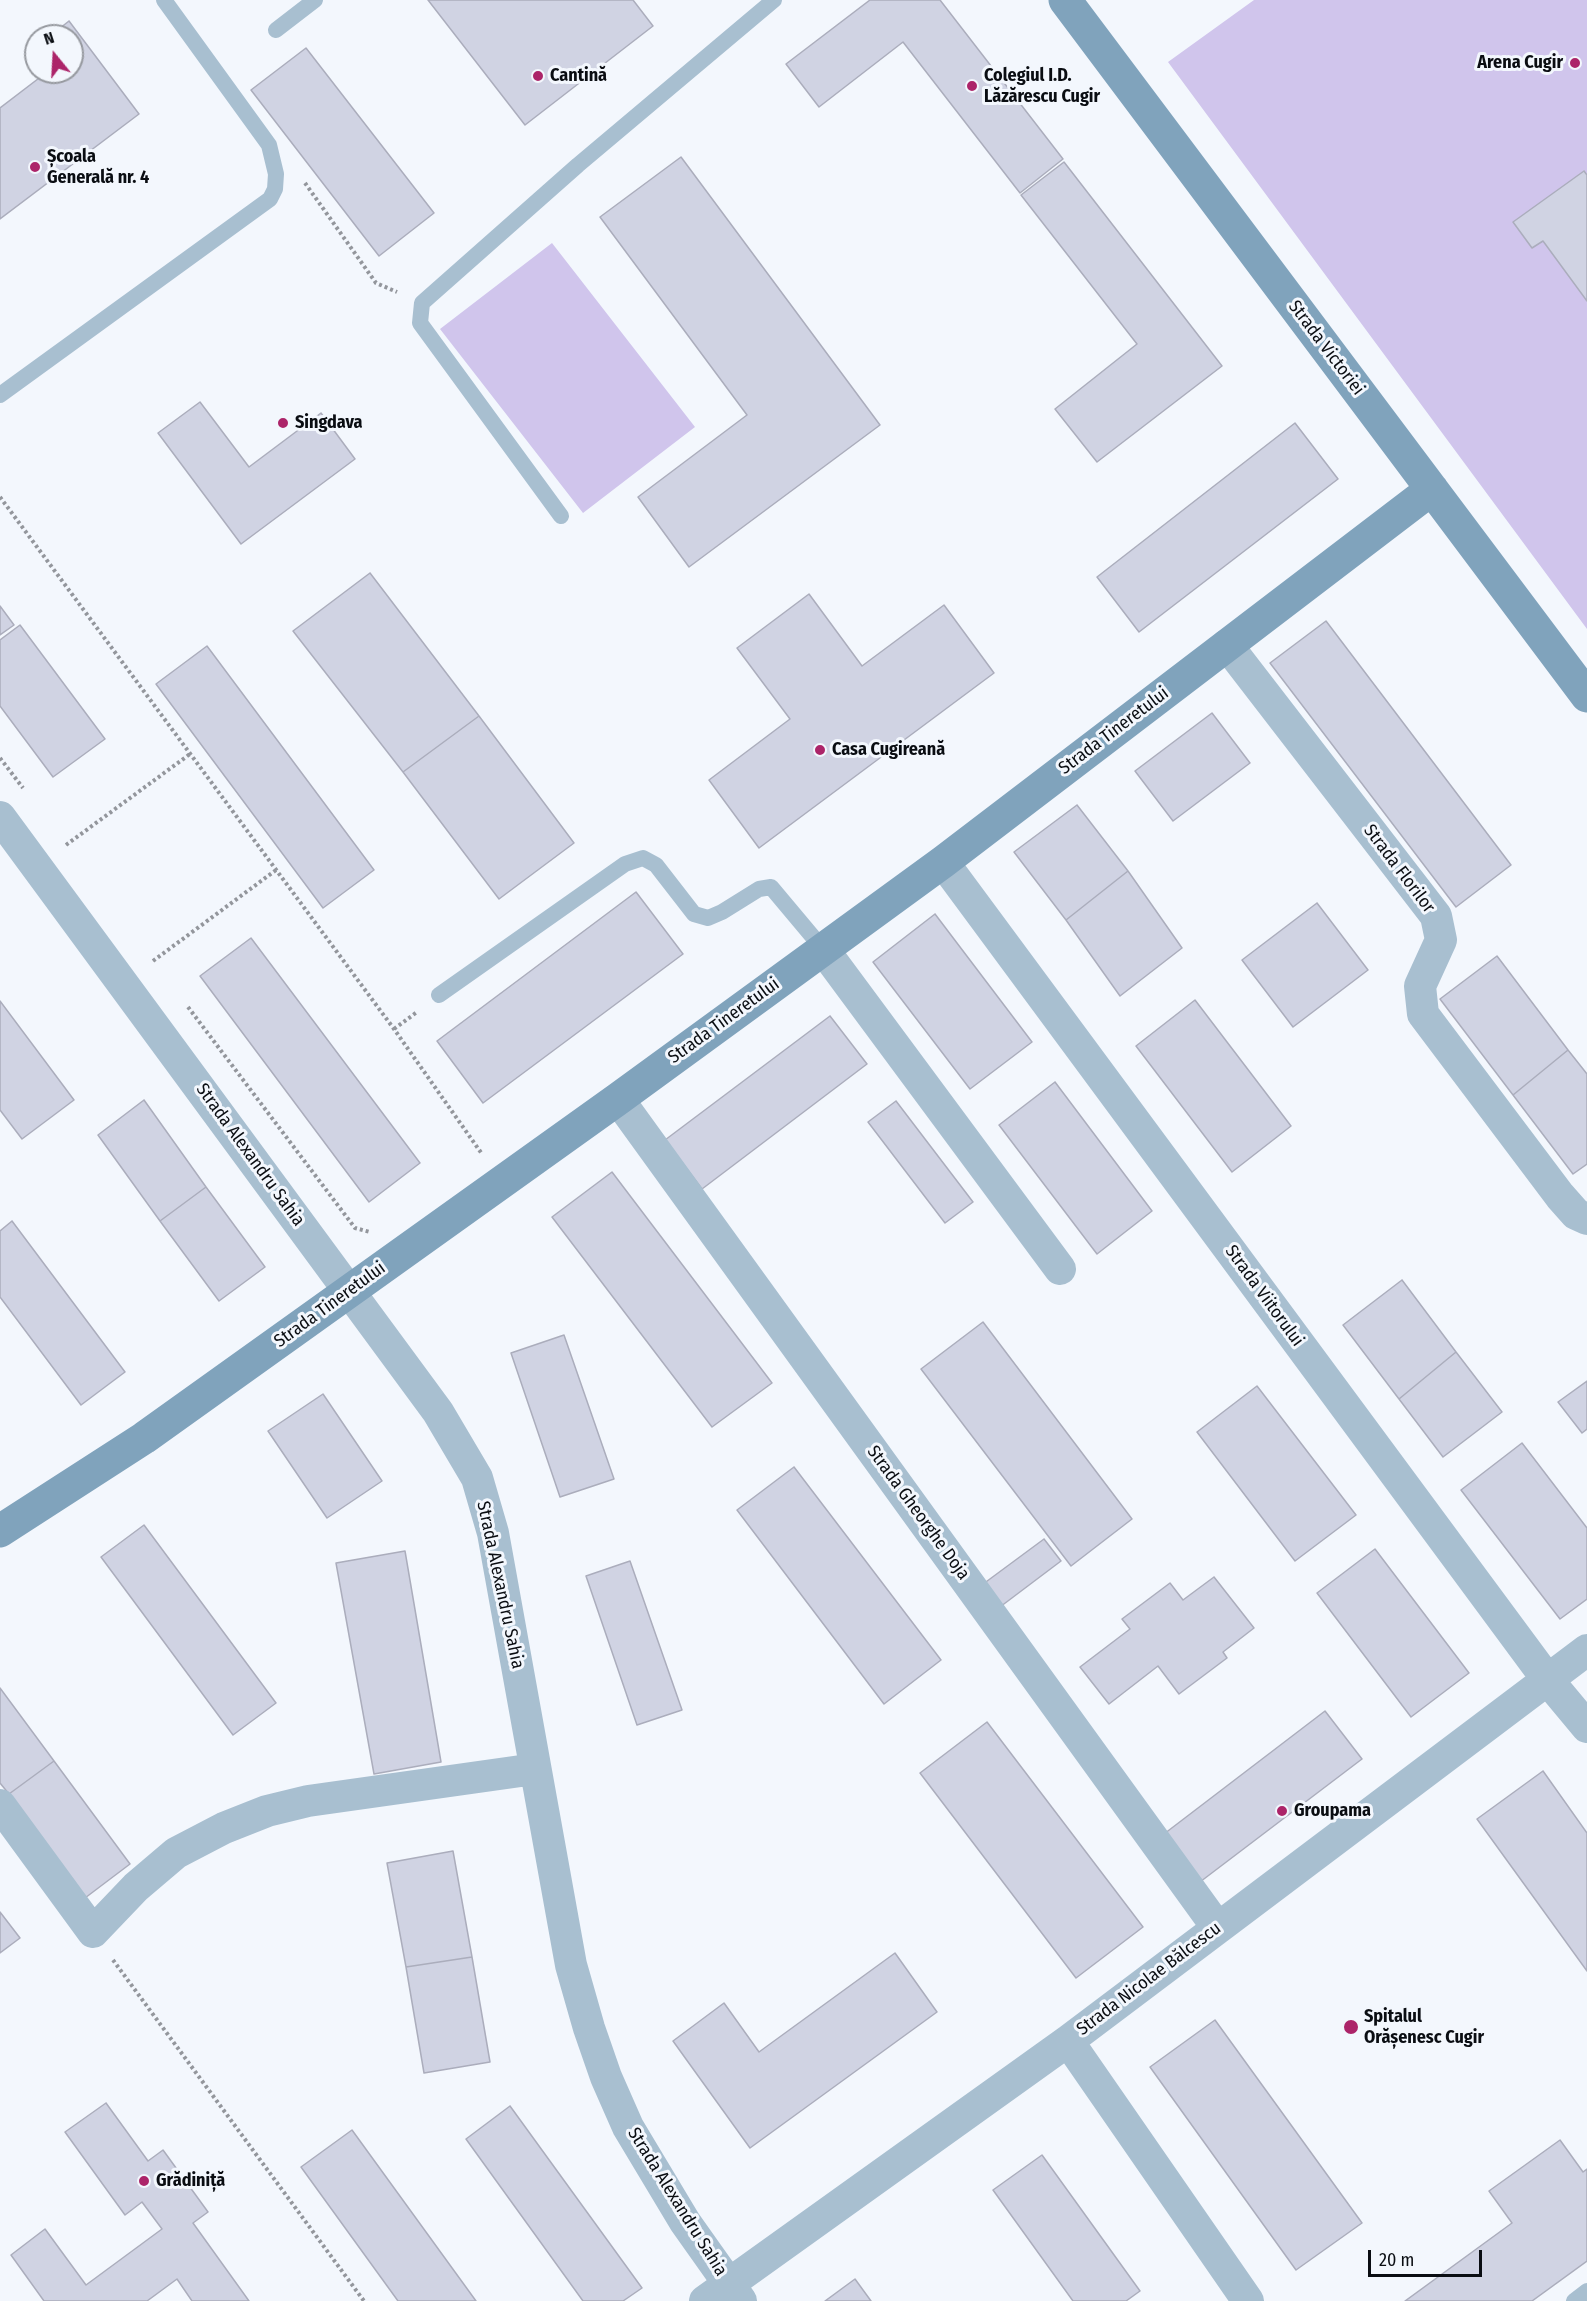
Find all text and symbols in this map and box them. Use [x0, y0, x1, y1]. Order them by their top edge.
north arrow [24, 24, 84, 84]
text: N [41, 28, 56, 49]
place label: Arena Cugir [1477, 52, 1563, 74]
marker: Arena Cugir [1568, 56, 1582, 70]
place label: Cantină [550, 65, 607, 87]
place label: Colegiul I.D. Lăzărescu Cugir [984, 65, 1100, 107]
marker: Cantină [531, 69, 545, 83]
marker: Colegiul I.D. Lăzărescu Cugir [965, 79, 979, 93]
place label: Școala Generală nr. 4 [47, 146, 149, 188]
marker: Școala Generală nr. 4 [28, 160, 42, 174]
street label: Strada Victoriei [1283, 296, 1369, 400]
place label: Singdava [295, 412, 363, 434]
marker: Singdava [276, 416, 290, 430]
street label: Strada Tineretului [1055, 683, 1173, 779]
place label: Casa Cugireană [832, 739, 945, 761]
marker: Casa Cugireană [813, 743, 827, 757]
street label: Strada Florilor [1359, 821, 1439, 917]
street label: Strada Tineretului [664, 973, 784, 1069]
street label: Strada Alexandru Sahia [191, 1079, 309, 1231]
street label: Strada Viitorului [1220, 1241, 1308, 1351]
street label: Strada Tineretului [270, 1257, 390, 1353]
street label: Strada Gheorghe Doja [862, 1442, 974, 1584]
street label: Strada Alexandru Sahia [472, 1499, 528, 1671]
place label: Groupama [1294, 1800, 1371, 1822]
marker: Groupama [1275, 1804, 1289, 1818]
street label: Strada Nicolae Bălcescu [1073, 1918, 1225, 2040]
place label: Spitalul Orășenesc Cugir [1364, 2006, 1484, 2048]
marker: Spitalul Orășenesc Cugir [1342, 2018, 1360, 2036]
street label: Strada Alexandru Sahia [623, 2124, 731, 2280]
place label: Grădiniță [156, 2170, 225, 2192]
marker: Grădiniță [137, 2174, 151, 2188]
scale bar [1371, 2238, 1485, 2276]
text: 20 m [1379, 2249, 1414, 2271]

